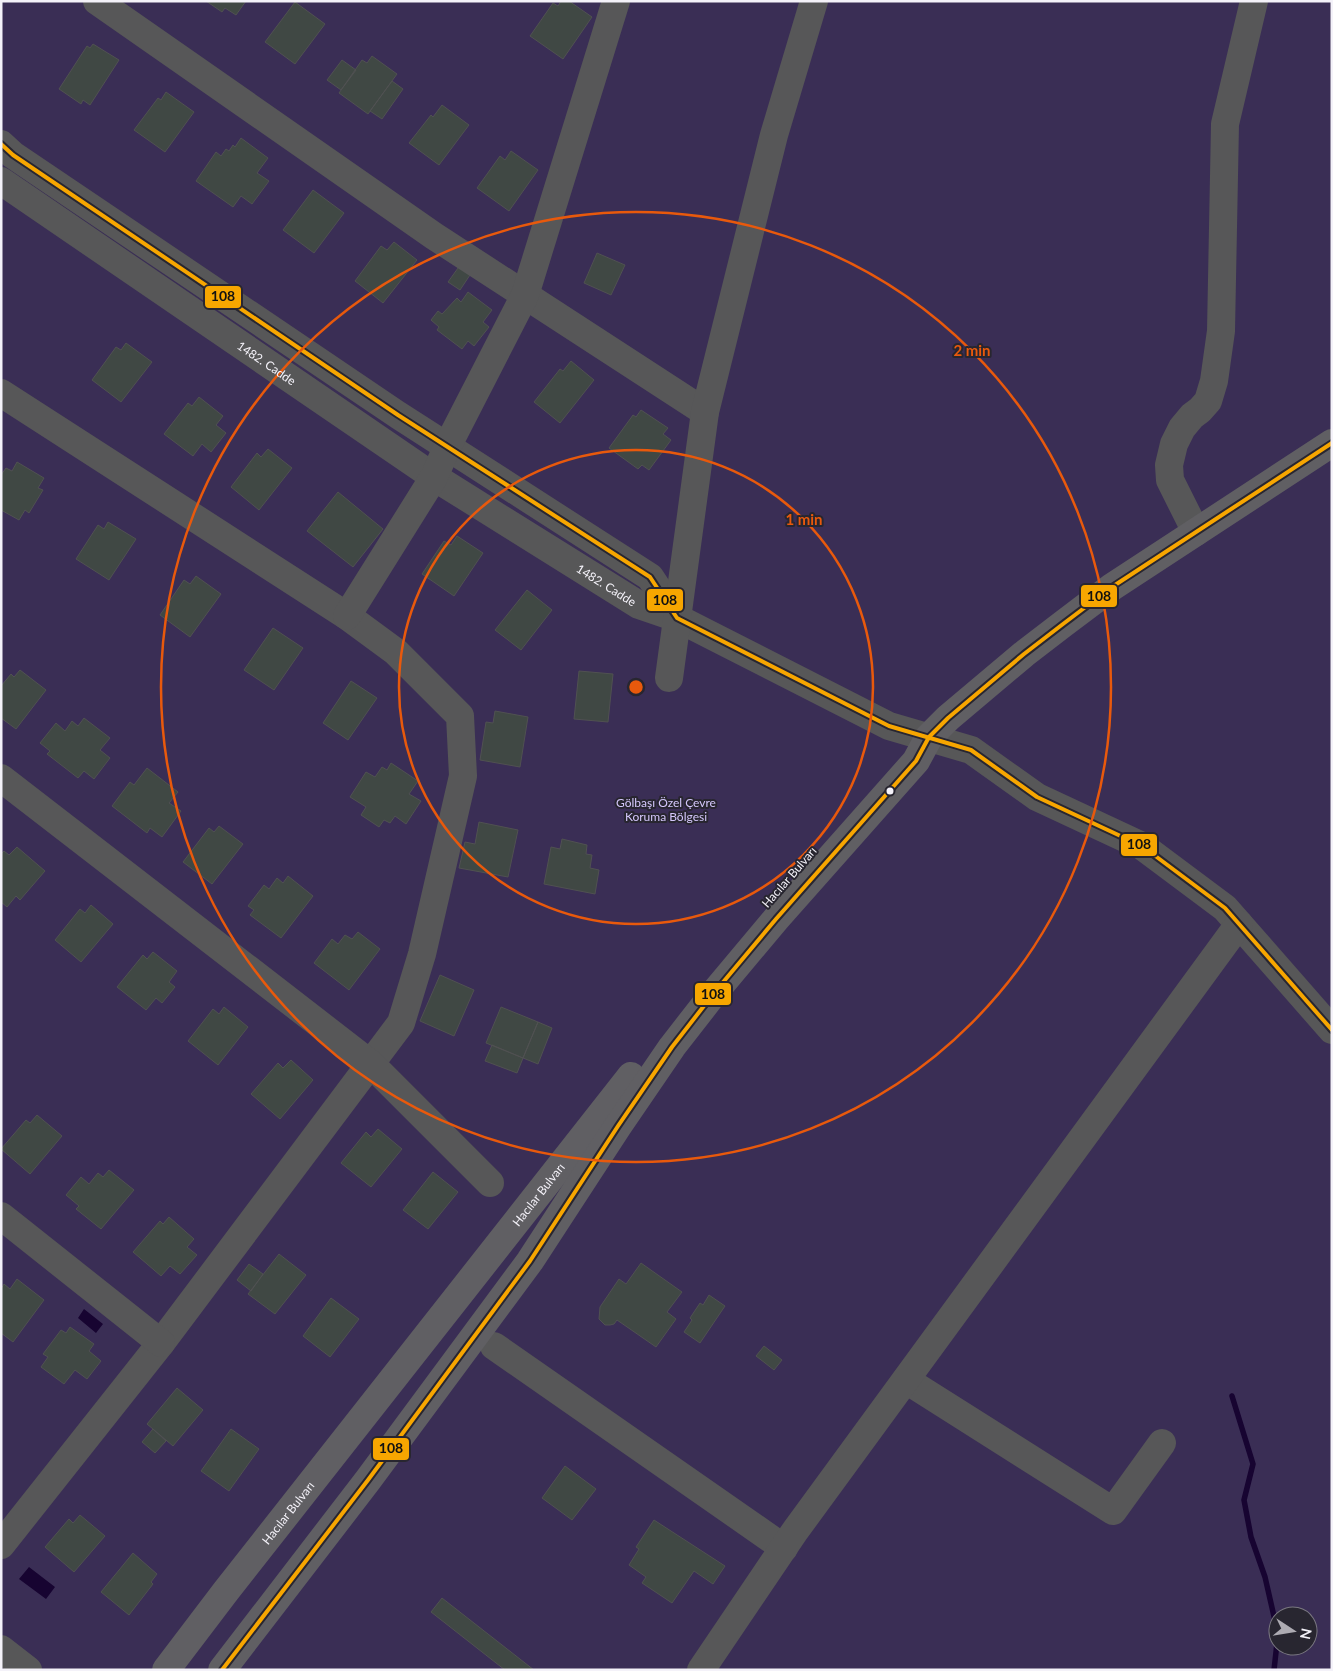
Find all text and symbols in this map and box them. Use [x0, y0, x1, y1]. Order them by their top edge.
line badge: 108 [204, 285, 242, 309]
text: 108 [211, 287, 235, 304]
street label: 1482. Cadde [235, 337, 299, 388]
text: 2 min [953, 341, 991, 359]
text: 1 min [785, 510, 823, 528]
street label: 1482. Cadde [574, 561, 639, 609]
line badge: 108 [1080, 584, 1118, 608]
text: 108 [1087, 587, 1111, 604]
line badge: 108 [646, 588, 684, 612]
text: 108 [653, 591, 677, 608]
centre of rings [627, 678, 645, 696]
unlabelled marker [885, 786, 895, 796]
park label: Gölbaşı Özel Çevre Koruma Bölgesi [616, 795, 716, 824]
line badge: 108 [1120, 833, 1158, 857]
text: 108 [1127, 835, 1151, 852]
street label: Hacılar Bulvarı [758, 843, 820, 911]
line badge: 108 [694, 982, 732, 1006]
text: 108 [701, 985, 725, 1002]
street label: Hacılar Bulvarı [509, 1160, 567, 1229]
line badge: 108 [372, 1437, 410, 1461]
text: 108 [379, 1439, 403, 1456]
street label: Hacılar Bulvarı [258, 1478, 317, 1547]
north arrow [1268, 1606, 1318, 1656]
text: N [1297, 1627, 1316, 1641]

